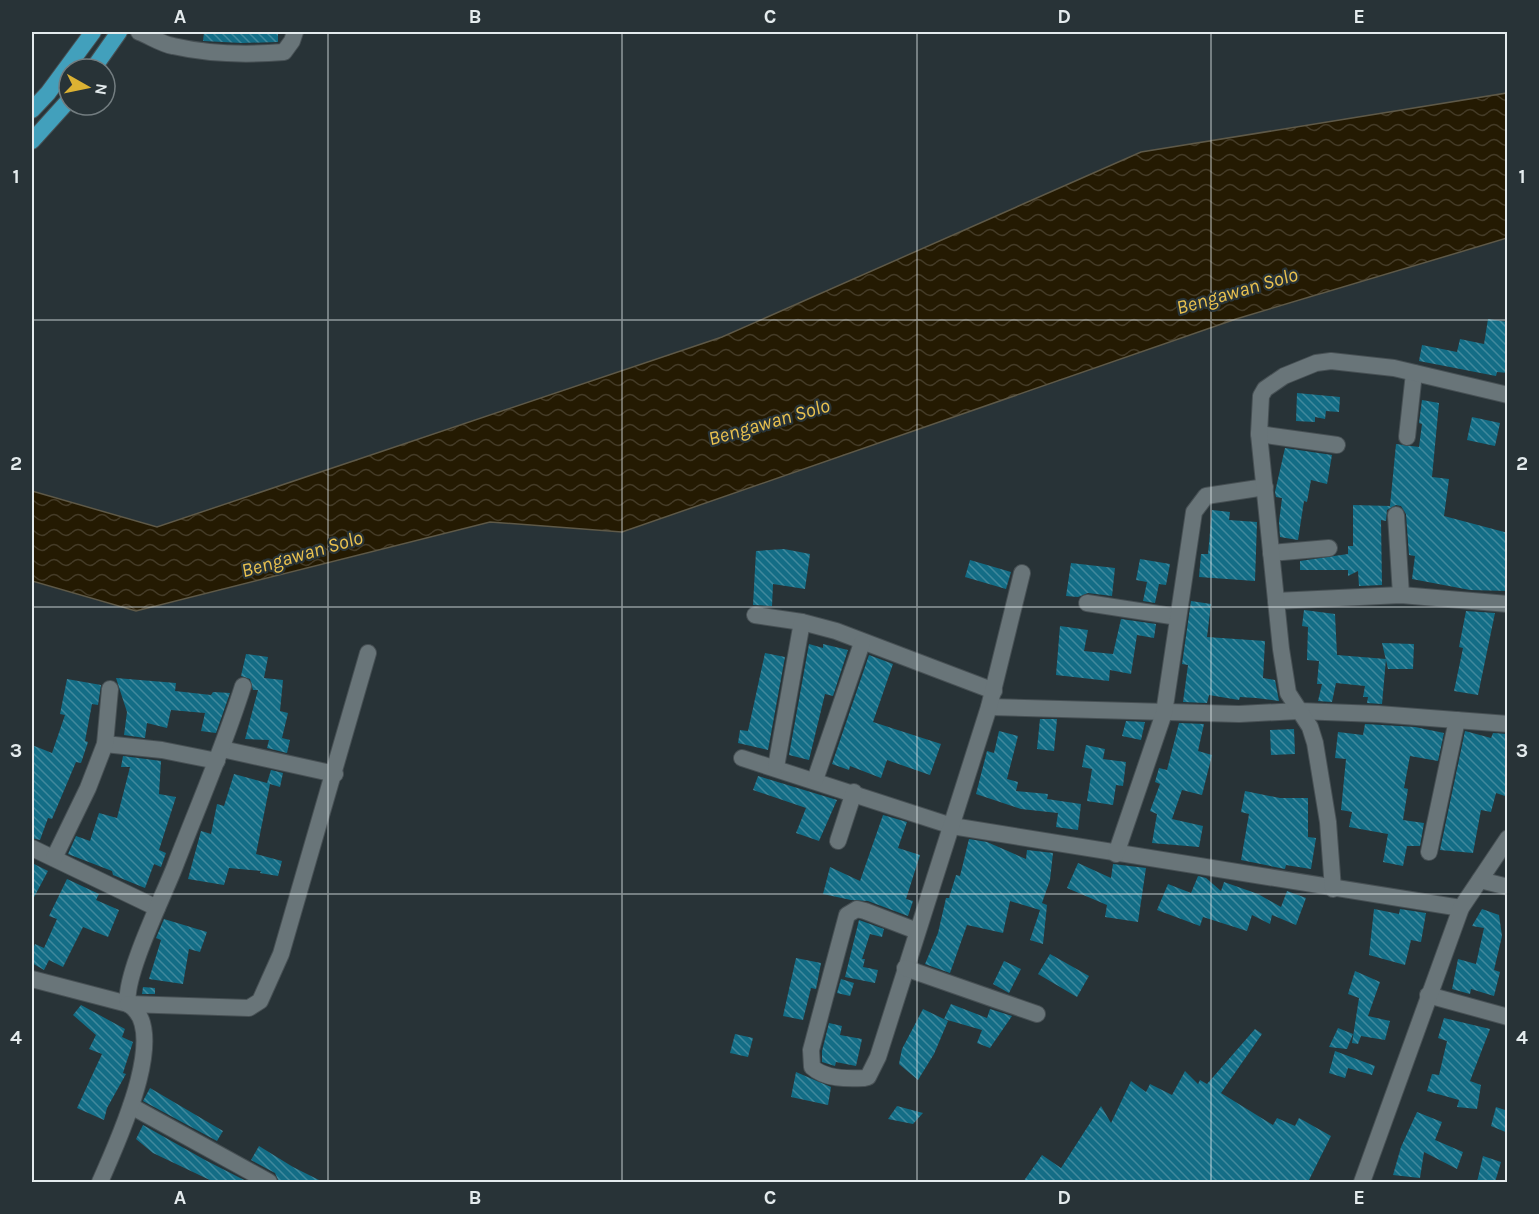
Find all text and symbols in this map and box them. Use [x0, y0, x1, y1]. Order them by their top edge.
text: A [174, 5, 187, 28]
text: B [469, 5, 481, 28]
text: C [764, 5, 776, 28]
text: D [1057, 5, 1071, 28]
text: E [1353, 5, 1365, 28]
north arrow [57, 57, 117, 117]
text: N [91, 82, 112, 96]
text: 1 [12, 165, 20, 188]
text: 1 [1518, 165, 1526, 188]
water label: Bengawan Solo [1174, 263, 1301, 319]
water label: Bengawan Solo [706, 394, 833, 450]
text: 2 [10, 452, 22, 475]
text: 2 [1516, 452, 1528, 475]
water label: Bengawan Solo [239, 526, 366, 582]
text: 3 [10, 739, 22, 762]
text: 3 [1516, 739, 1528, 762]
text: 4 [10, 1026, 22, 1049]
text: 4 [1516, 1026, 1528, 1049]
text: A [174, 1186, 187, 1209]
text: B [469, 1186, 481, 1209]
text: C [764, 1186, 776, 1209]
text: D [1057, 1186, 1071, 1209]
text: E [1353, 1186, 1365, 1209]

